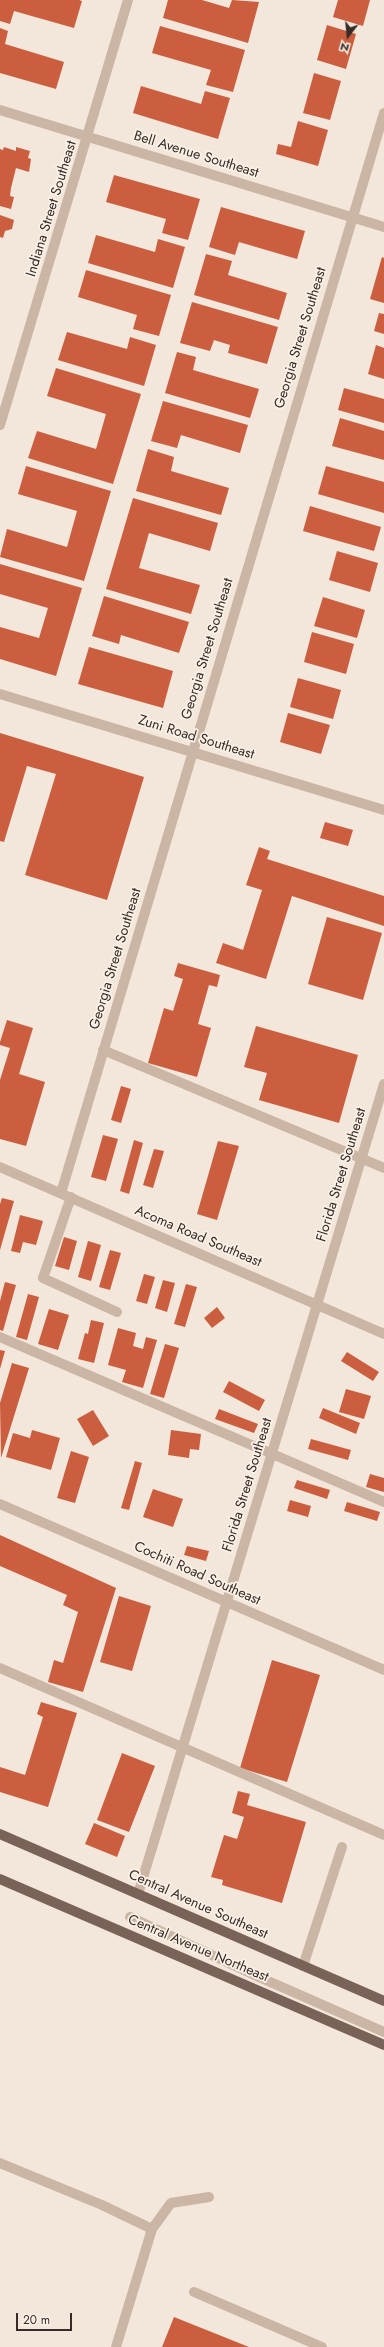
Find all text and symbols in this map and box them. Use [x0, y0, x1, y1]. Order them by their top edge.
north arrow [328, 16, 368, 56]
text: N [338, 39, 351, 56]
street label: Bell Avenue Southeast [131, 128, 261, 182]
street label: Indiana Street Southeast [23, 139, 81, 279]
street label: Georgia Street Southeast [272, 265, 330, 411]
street label: Georgia Street Southeast [179, 576, 237, 722]
street label: Zuni Road Southeast [136, 712, 256, 764]
street label: Georgia Street Southeast [87, 886, 145, 1032]
street label: Florida Street Southeast [314, 1106, 370, 1244]
street label: Acoma Road Southeast [132, 1203, 264, 1271]
street label: Florida Street Southeast [220, 1416, 276, 1554]
street label: Cochiti Road Southeast [131, 1538, 263, 1610]
street label: Central Avenue Southeast [126, 1867, 270, 1943]
street label: Central Avenue Northeast [125, 1912, 271, 1986]
scale bar [18, 2305, 74, 2331]
text: 20 m [23, 2311, 50, 2329]

